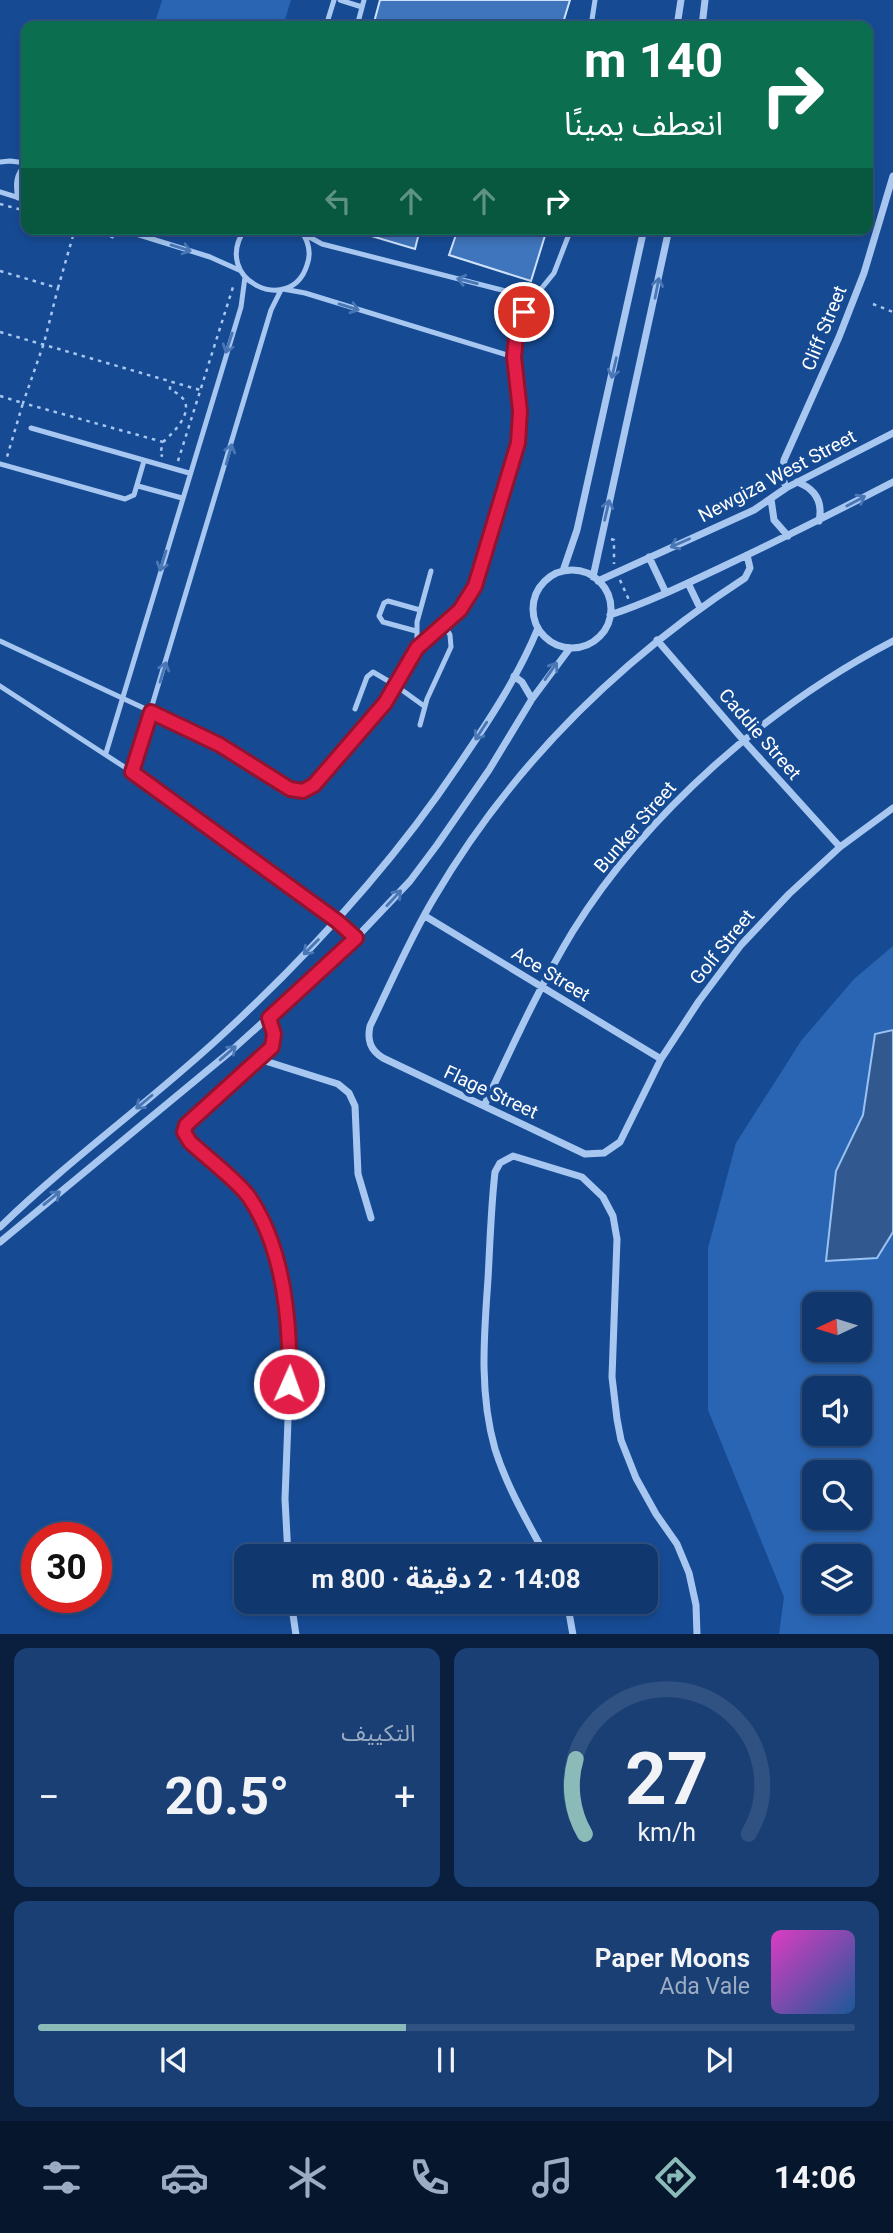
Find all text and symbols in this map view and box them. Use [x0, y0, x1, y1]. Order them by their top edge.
text: 140 m [584, 32, 723, 89]
icon: right [747, 49, 838, 140]
text: انعطف يمينًا [564, 105, 723, 143]
icon: left [319, 182, 357, 220]
icon: ahead [392, 182, 430, 220]
icon: ahead [465, 182, 503, 220]
icon: right [538, 182, 576, 220]
one-way arrow [170, 242, 192, 255]
one-way arrow [456, 274, 479, 287]
one-way arrow [651, 277, 665, 300]
pin [494, 282, 554, 342]
street label: Cliff Street [797, 282, 851, 374]
icon: arrive [505, 293, 543, 331]
one-way arrow [338, 301, 360, 314]
one-way arrow [222, 332, 235, 354]
one-way arrow [606, 356, 620, 379]
street label: Newgiza West Street [694, 425, 860, 527]
one-way arrow [223, 444, 236, 466]
one-way arrow [845, 494, 866, 508]
one-way arrow [600, 499, 614, 522]
one-way arrow [670, 537, 692, 550]
one-way arrow [155, 550, 168, 572]
one-way arrow [157, 662, 170, 684]
one-way arrow [544, 662, 558, 682]
street label: Caddie Street [714, 684, 806, 784]
one-way arrow [474, 720, 488, 740]
street label: Bunker Street [589, 777, 681, 877]
one-way arrow [385, 890, 402, 907]
street label: Golf Street [685, 905, 759, 989]
one-way arrow [302, 939, 319, 956]
street label: Ace Street [508, 942, 594, 1006]
one-way arrow [218, 1045, 236, 1061]
street label: Flage Street [440, 1060, 542, 1124]
one-way arrow [135, 1094, 153, 1110]
one-way arrow [42, 1190, 60, 1205]
north arrow [802, 1292, 872, 1362]
map controls [802, 1292, 872, 1614]
position arrow [252, 1347, 326, 1421]
button: sound [802, 1376, 872, 1446]
button: search [802, 1460, 872, 1530]
speed limit sign: 30 [21, 1522, 112, 1613]
button: layers [802, 1544, 872, 1614]
text: 14:08 · 2 دقيقة · 800 m [311, 1564, 581, 1594]
text: التكييف [341, 1720, 416, 1747]
text: 27 [624, 1736, 708, 1822]
text: 20.5° [164, 1766, 289, 1827]
text: − [38, 1775, 60, 1819]
text: + [394, 1775, 416, 1819]
text: km/h [637, 1817, 696, 1846]
text: Paper Moons [595, 1943, 750, 1973]
text: Ada Vale [659, 1973, 750, 2000]
icon: previous [155, 2041, 193, 2079]
icon: pause [427, 2041, 465, 2079]
icon: next [700, 2041, 738, 2079]
icon: filters [37, 2153, 86, 2202]
icon: car [160, 2153, 209, 2202]
icon: climate [283, 2153, 332, 2202]
icon: phone [405, 2153, 454, 2202]
icon: music [528, 2153, 577, 2202]
icon: directions [651, 2153, 700, 2202]
text: 14:06 [774, 2158, 856, 2196]

